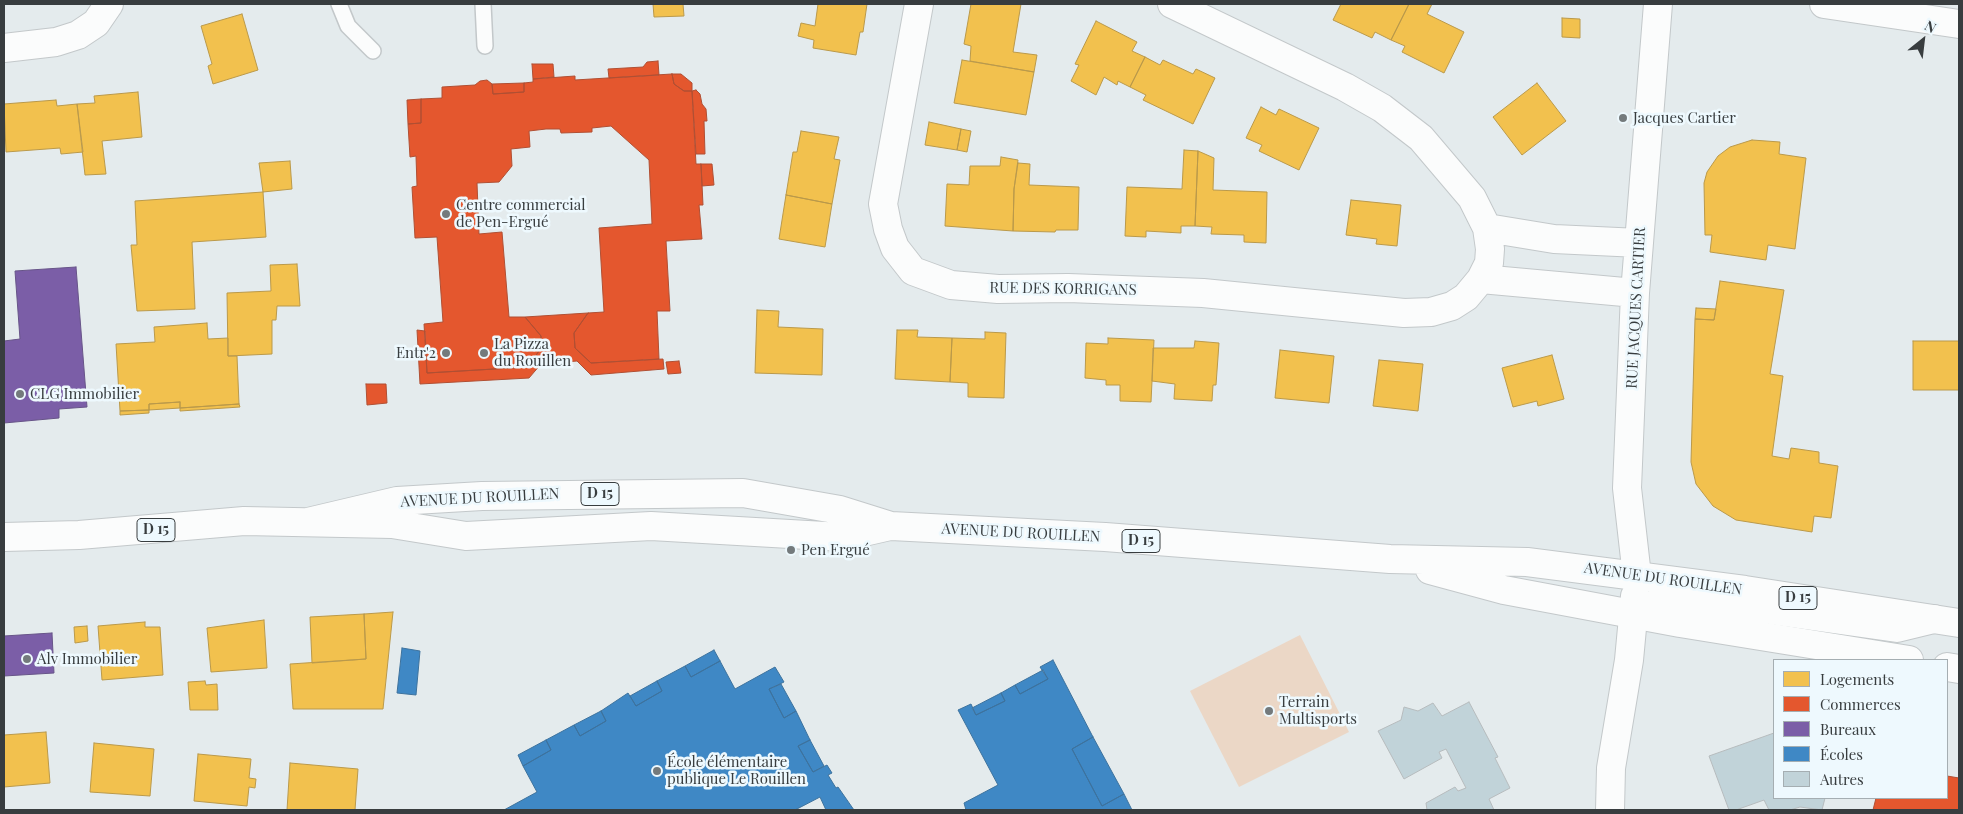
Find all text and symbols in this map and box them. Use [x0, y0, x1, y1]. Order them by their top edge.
north arrow [1898, 15, 1948, 65]
text: N [1921, 16, 1940, 37]
place label: Jacques Cartier [1633, 109, 1736, 127]
marker: Jacques Cartier [1617, 112, 1629, 124]
place label: Centre commercial de Pen-Ergué [456, 196, 585, 231]
marker: Centre commercial de Pen-Ergué [440, 208, 452, 220]
street label: RUE JACQUES CARTIER [1623, 227, 1649, 389]
street label: RUE DES KORRIGANS [989, 279, 1137, 299]
place label: La Pizza du Rouillen [494, 335, 571, 370]
place label: Entr'2 [396, 344, 436, 362]
marker: Entr'2 [440, 347, 452, 359]
marker: La Pizza du Rouillen [478, 347, 490, 359]
place label: CLG Immobilier [30, 385, 139, 403]
marker: CLG Immobilier [14, 388, 26, 400]
road number: D 15 [581, 482, 619, 506]
street label: AVENUE DU ROUILLEN [400, 485, 560, 511]
road number: D 15 [137, 518, 175, 542]
street label: AVENUE DU ROUILLEN [941, 520, 1101, 546]
road number: D 15 [1122, 530, 1160, 552]
place label: Pen Ergué [801, 541, 870, 559]
marker: Pen Ergué [785, 544, 797, 556]
street label: AVENUE DU ROUILLEN [1583, 559, 1743, 599]
road number: D 15 [1779, 586, 1817, 610]
place label: Alv Immobilier [37, 650, 138, 668]
marker: Alv Immobilier [21, 653, 33, 665]
legend [1773, 659, 1948, 799]
text: Logements [1820, 669, 1894, 689]
place label: Terrain Multisports [1279, 693, 1357, 728]
text: Commerces [1820, 694, 1901, 714]
marker: Terrain Multisports [1263, 705, 1275, 717]
text: Bureaux [1820, 719, 1876, 739]
text: Écoles [1820, 744, 1863, 764]
place label: École élémentaire publique Le Rouillen [667, 753, 806, 788]
marker: École élémentaire publique Le Rouillen [651, 765, 663, 777]
text: Autres [1820, 769, 1864, 789]

